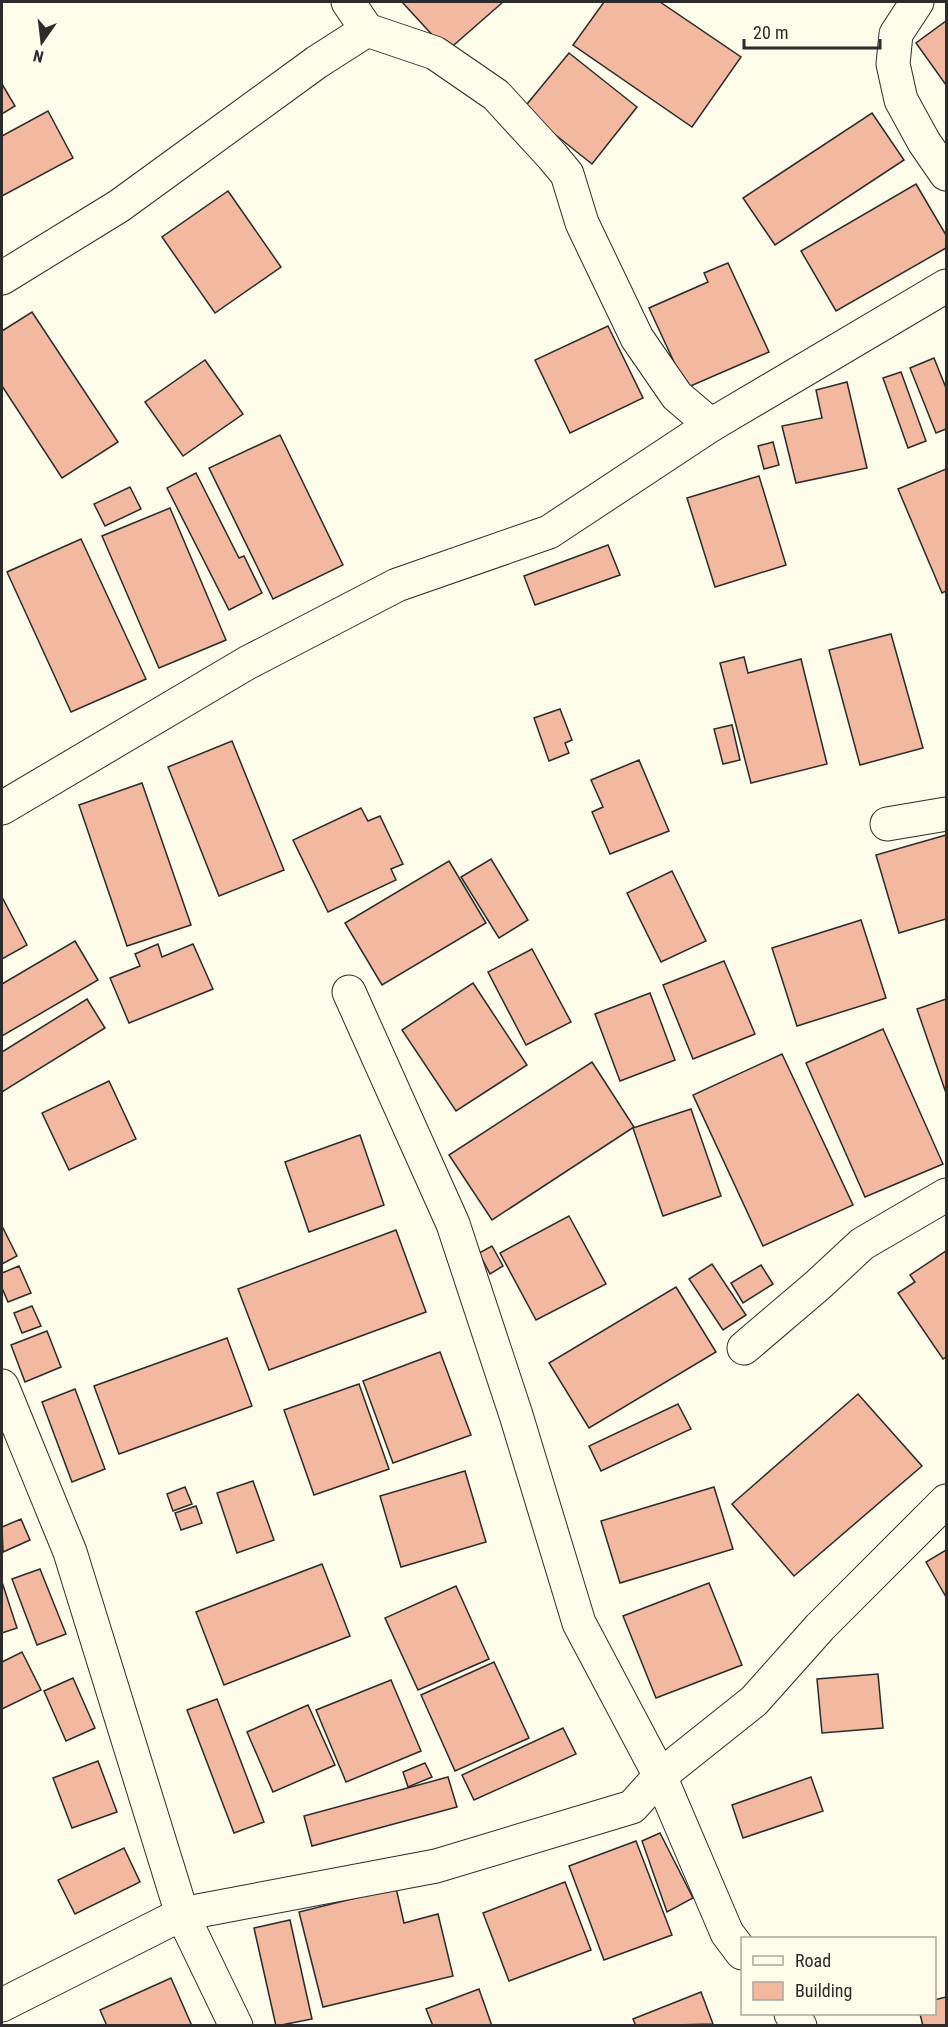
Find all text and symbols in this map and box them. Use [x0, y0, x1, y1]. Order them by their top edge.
north arrow [12, 12, 72, 72]
scale bar [744, 12, 880, 50]
text: 20 m [753, 22, 788, 43]
text: N [31, 46, 46, 66]
legend [741, 1937, 936, 2015]
text: Road [795, 1950, 831, 1971]
text: Building [795, 1980, 852, 2001]

